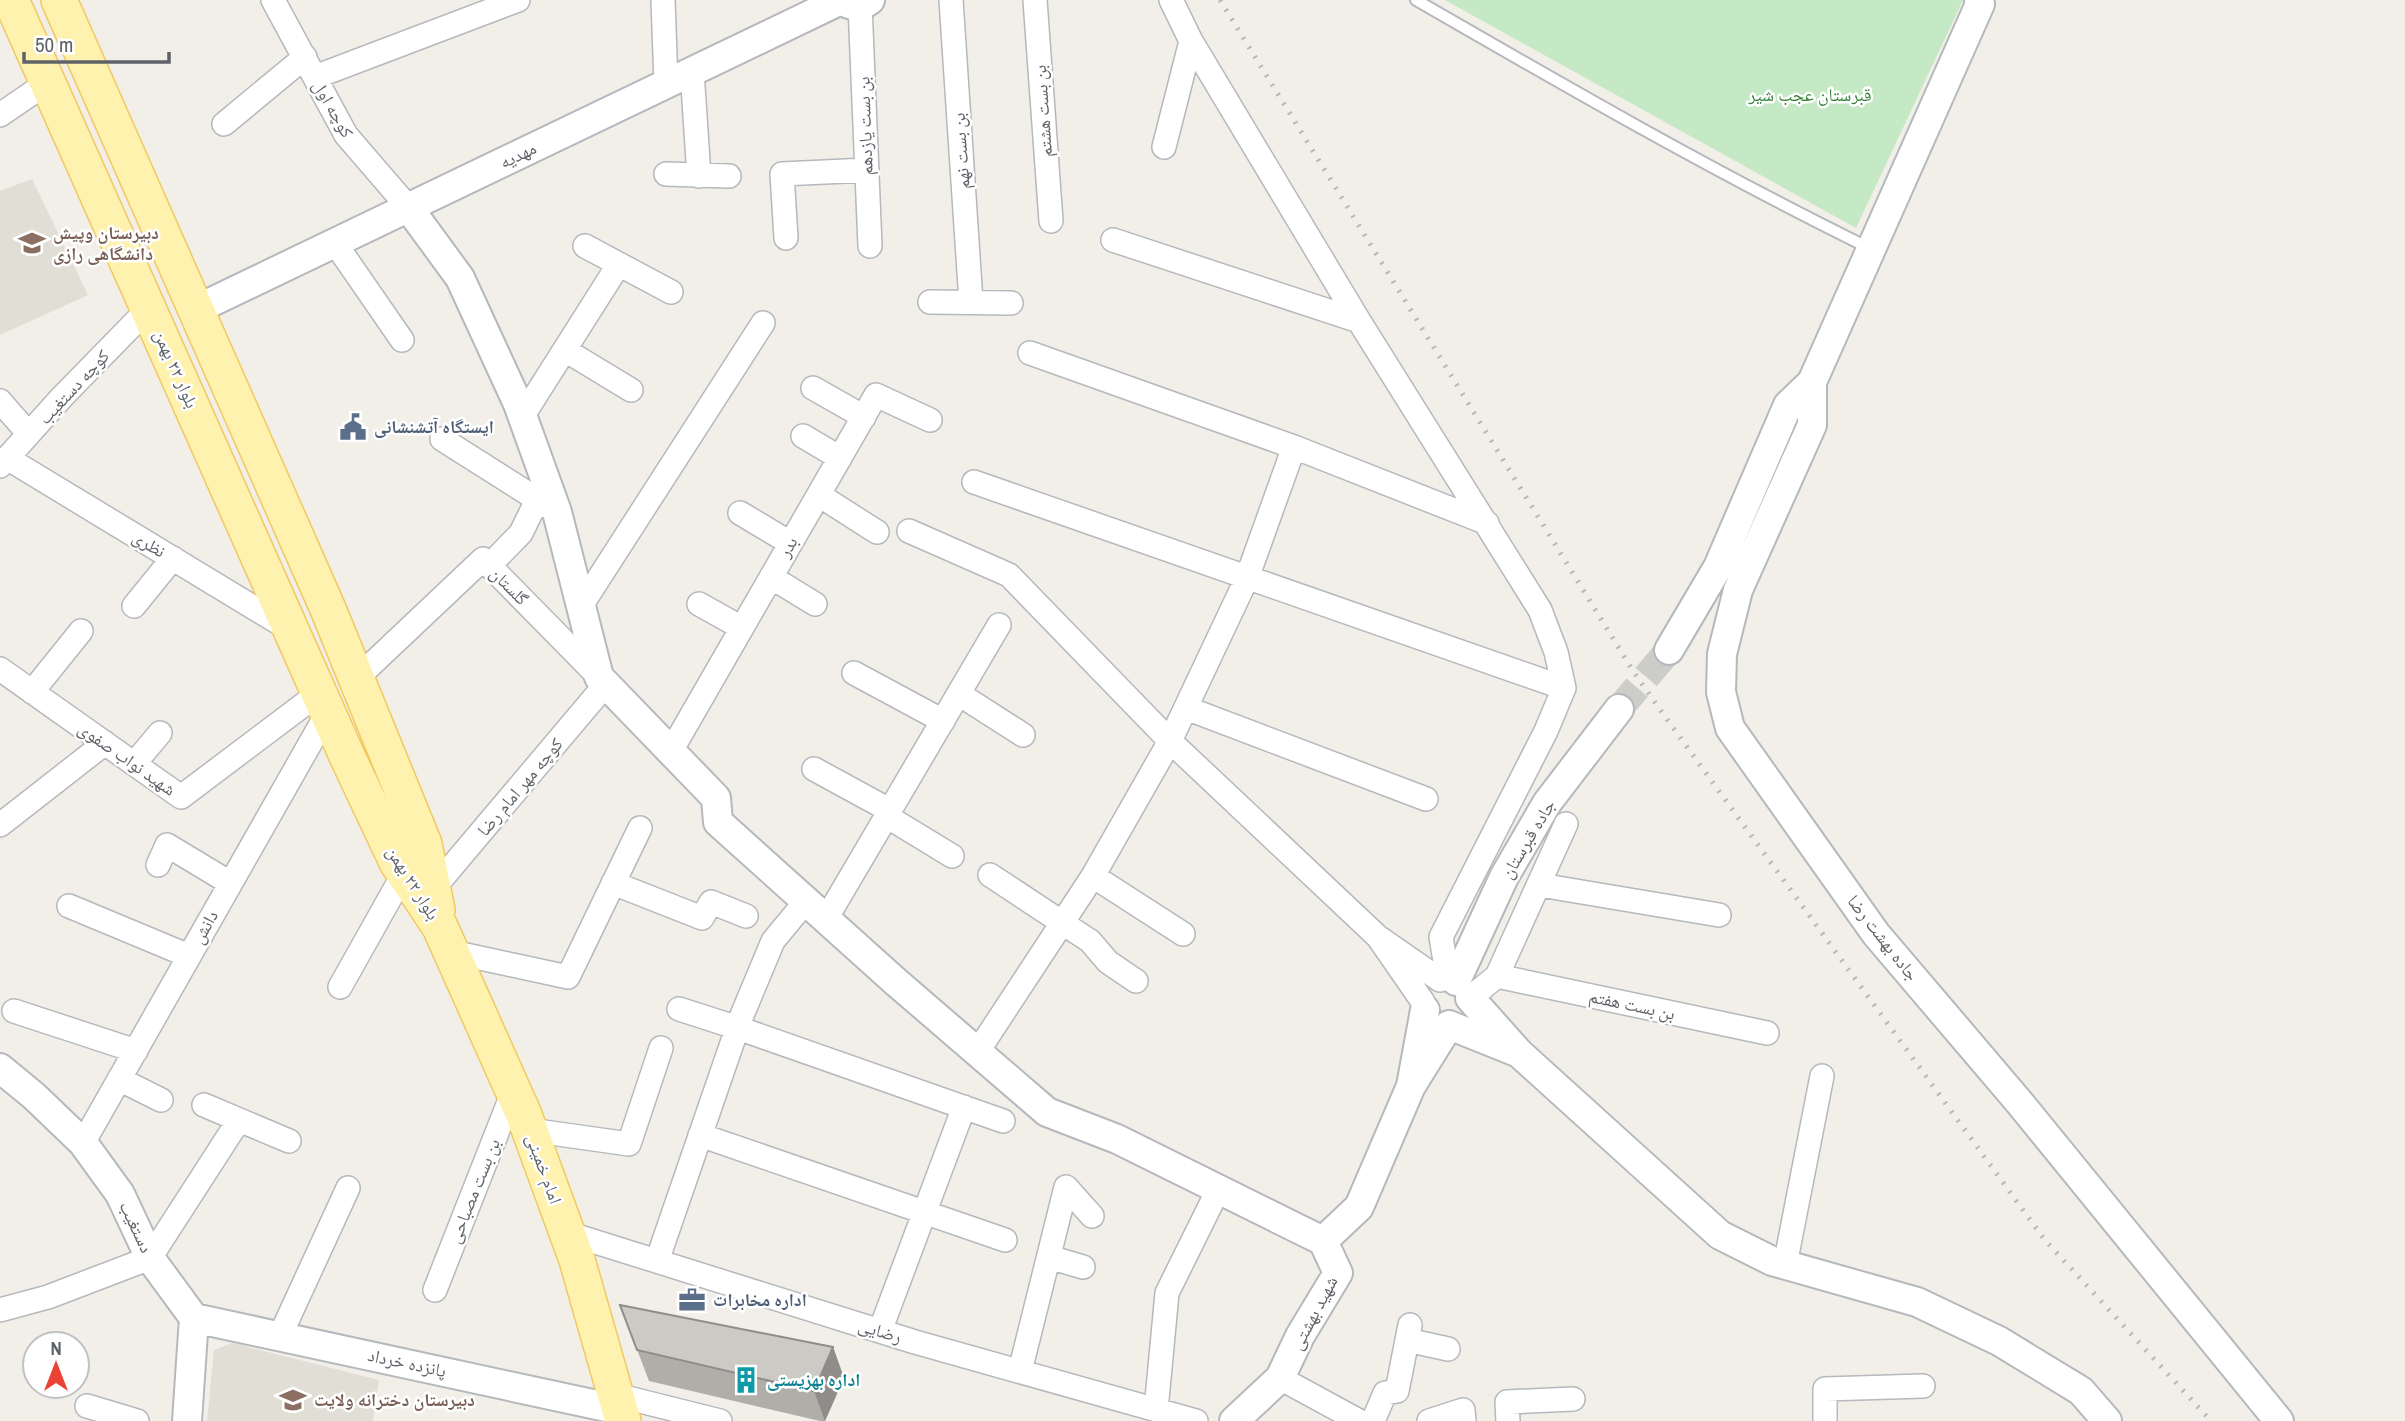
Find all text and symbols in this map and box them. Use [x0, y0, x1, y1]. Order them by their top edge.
scale bar [24, 21, 170, 65]
text: 50 m [35, 30, 73, 59]
street label: بن بست هشتم [1027, 64, 1058, 158]
street label: کوچه اول [307, 75, 360, 143]
street label: بن بست یازدهم [850, 76, 879, 176]
park label: قبرستان عجب شیر [1747, 82, 1872, 107]
street label: بن بست نهم [945, 112, 976, 190]
street label: مهدیه [495, 135, 540, 174]
place label: دبیرستان وپیش دانشگاهی رازی [53, 220, 159, 266]
school or university icon: دبیرستان وپیش دانشگاهی رازی [17, 228, 47, 258]
street label: بلوار ۲۲ بهمن [148, 326, 205, 412]
street label: کوچه دستغیب [32, 343, 115, 430]
public building icon: ایستگاه آتشنشانی [338, 412, 368, 442]
place label: ایستگاه آتشنشانی [374, 414, 494, 439]
street label: نظری [128, 524, 171, 563]
street label: بدر [771, 532, 804, 563]
street label: گلستان [484, 561, 535, 611]
street label: شهید نواب صفوی [73, 716, 181, 802]
street label: کوچه مهر امام رضا [471, 732, 569, 841]
street label: جاده قبرستان [1494, 794, 1561, 883]
street label: بلوار ۲۲ بهمن [381, 841, 446, 925]
street label: جاده بهشت رضا [1842, 889, 1925, 986]
street label: دانش [185, 905, 224, 948]
street label: بن بست هفتم [1587, 983, 1677, 1026]
street label: امام خمینی [520, 1130, 569, 1207]
street label: بن بست مصباحی [441, 1135, 506, 1247]
street label: دستغیب [114, 1197, 159, 1257]
street label: شهید بهشتی [1284, 1271, 1343, 1354]
office icon: اداره مخابرات [677, 1285, 707, 1315]
place label: اداره مخابرات [713, 1287, 807, 1312]
street label: رضایی [855, 1312, 905, 1349]
north arrow [21, 1330, 91, 1400]
text: N [50, 1335, 62, 1361]
street label: پانزده خرداد [365, 1342, 449, 1383]
building icon: اداره بهزیستی [731, 1365, 761, 1395]
place label: اداره بهزیستی [767, 1367, 860, 1392]
school or university icon: دبیرستان دخترانه ولایت [278, 1385, 308, 1415]
place label: دبیرستان دخترانه ولایت [314, 1387, 475, 1412]

